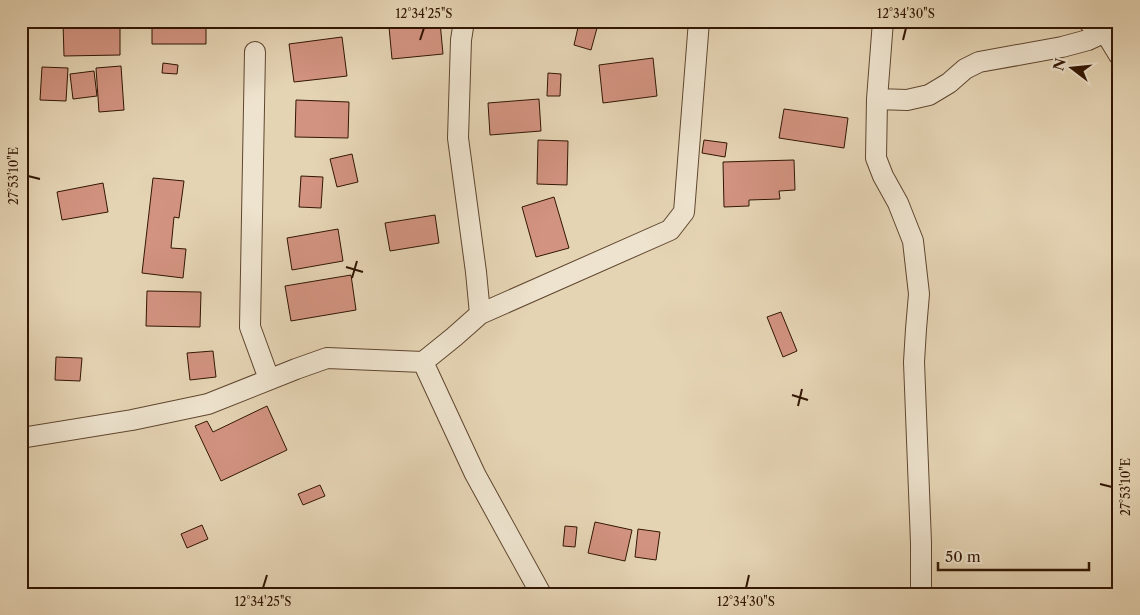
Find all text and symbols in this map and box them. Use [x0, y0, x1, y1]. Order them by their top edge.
text: 12°34'25"S [396, 6, 452, 21]
text: 12°34'30"S [877, 6, 935, 21]
north arrow [1048, 42, 1098, 92]
text: N [1049, 56, 1070, 73]
text: 27°53'10"E [6, 147, 21, 205]
text: 27°53'10"E [1118, 458, 1133, 516]
scale bar [938, 540, 1089, 572]
text: 50 m [945, 547, 981, 566]
text: 12°34'25"S [235, 594, 291, 609]
text: 12°34'30"S [717, 594, 775, 609]

